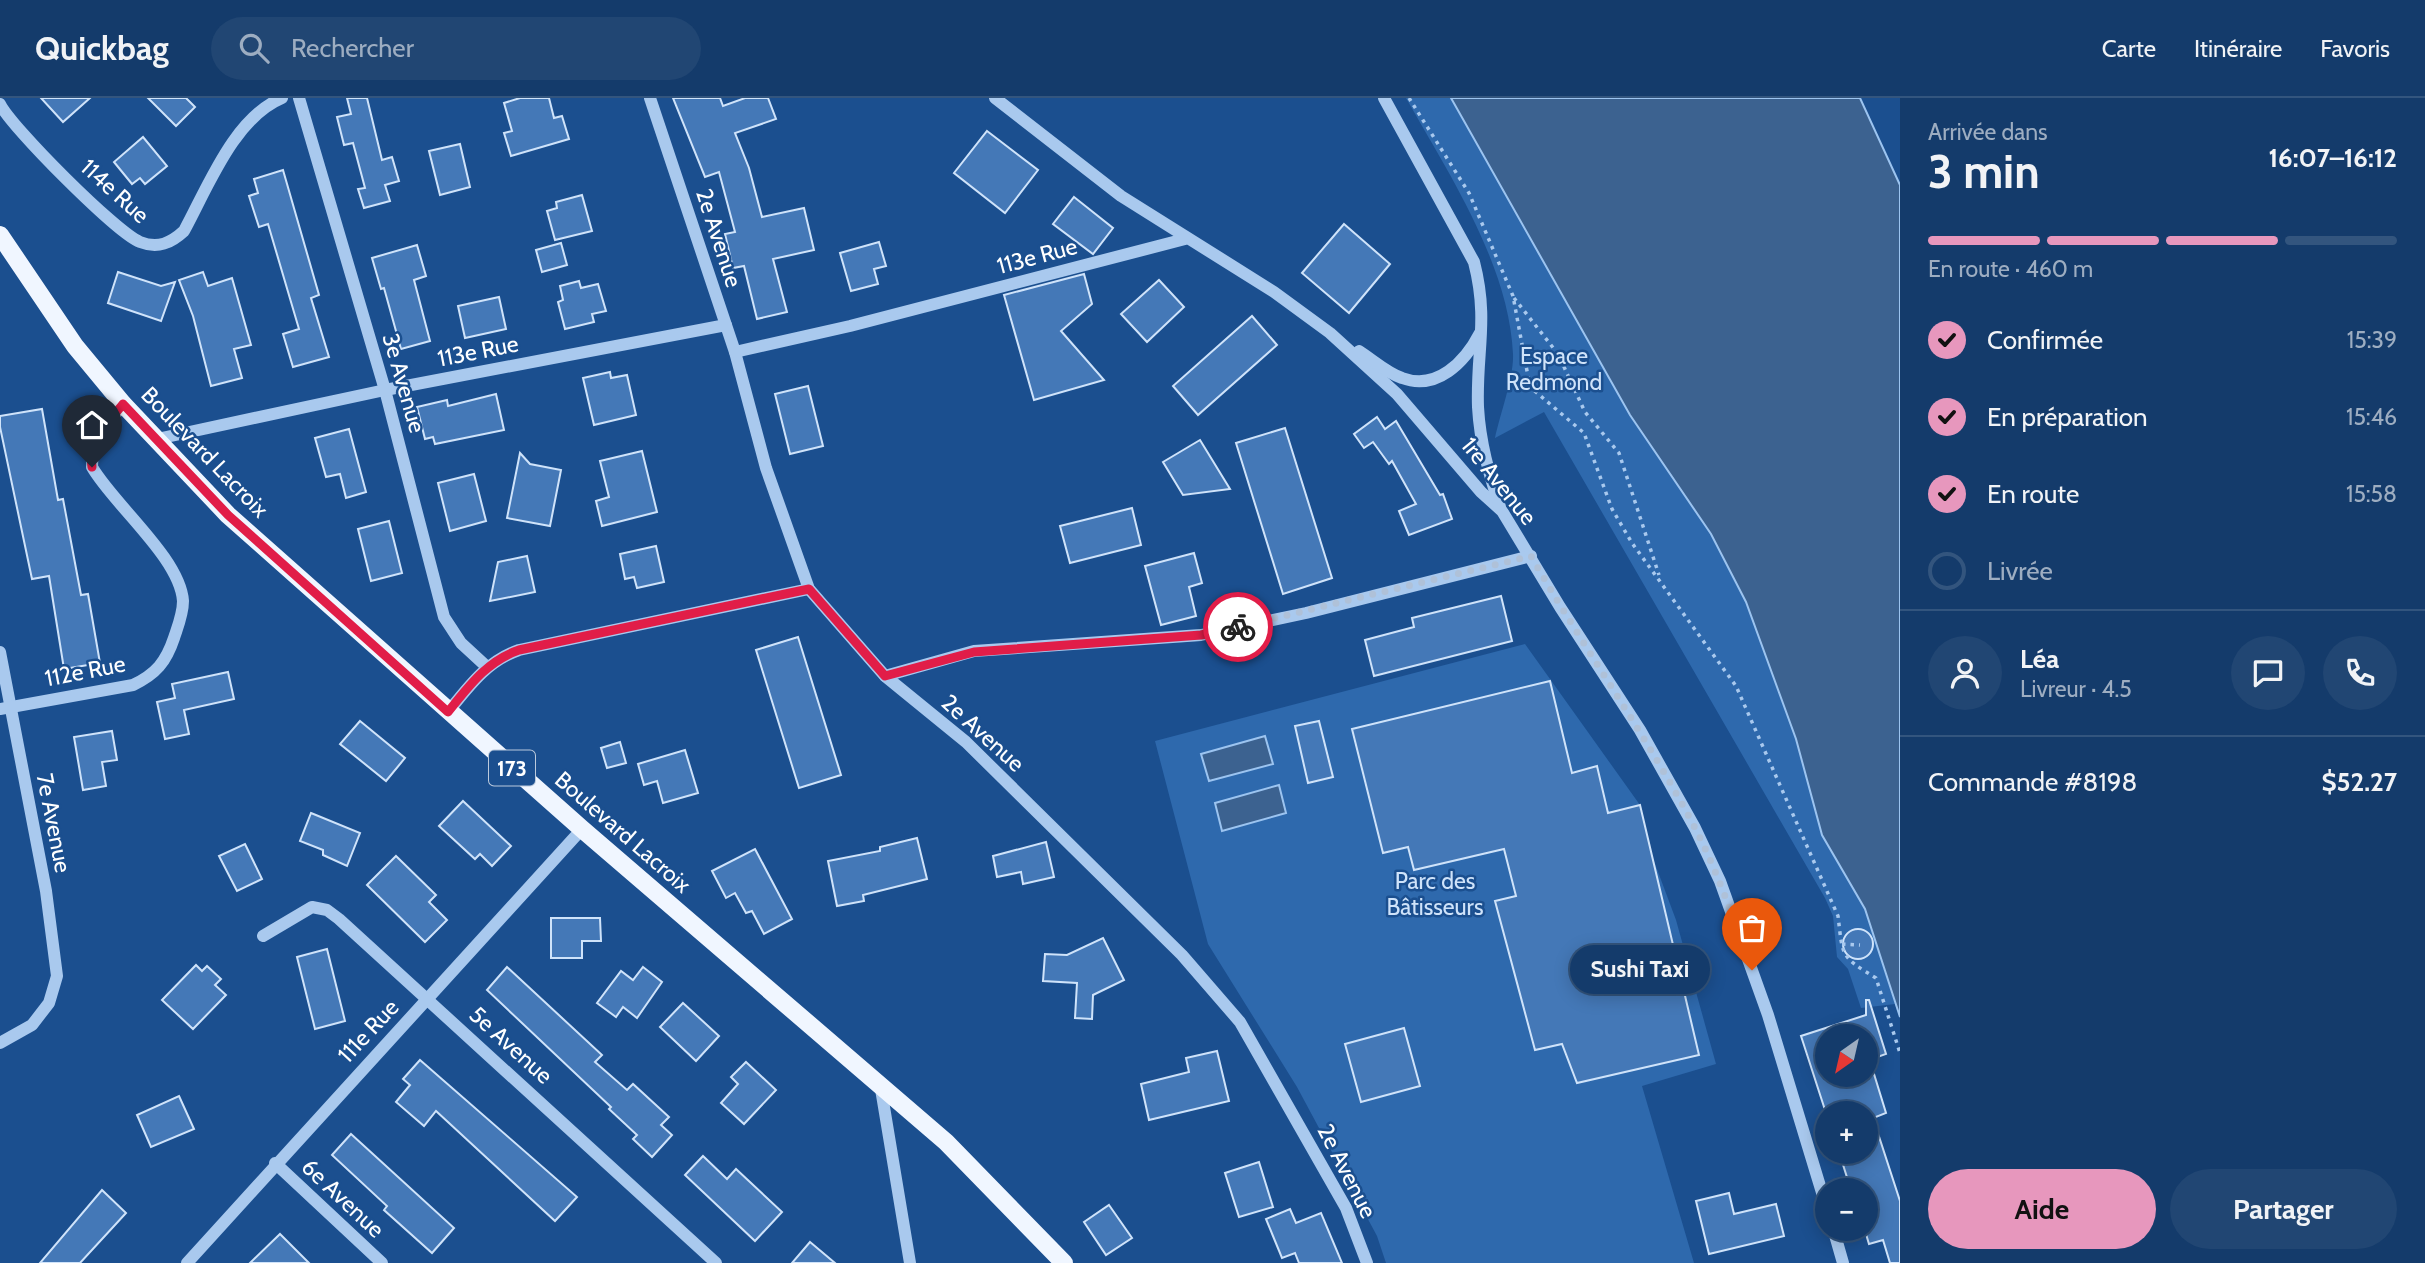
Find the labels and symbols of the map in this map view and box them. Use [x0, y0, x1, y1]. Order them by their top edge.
street label: 114e Rue [75, 153, 155, 229]
street label: 2e Avenue [690, 185, 748, 291]
street label: 113e Rue [994, 232, 1080, 280]
street label: 113e Rue [435, 329, 521, 373]
street label: 3e Avenue [376, 330, 432, 436]
park label: Espace Redmond [1506, 342, 1602, 396]
street label: Boulevard Lacroix [136, 381, 275, 523]
pin [62, 395, 122, 467]
street label: 1re Avenue [1455, 432, 1543, 531]
courier [1203, 592, 1273, 662]
street label: 112e Rue [42, 649, 128, 693]
street label: 2e Avenue [936, 688, 1030, 778]
road number: 173 [489, 750, 535, 786]
street label: Boulevard Lacroix [549, 765, 697, 899]
street label: 7e Avenue [31, 771, 77, 875]
park label: Parc des Bâtisseurs [1387, 867, 1483, 921]
pin [1722, 898, 1782, 970]
callout: Sushi Taxi [1570, 946, 1710, 994]
street label: 111e Rue [332, 993, 405, 1069]
street label: 5e Avenue [464, 1000, 559, 1090]
north arrow [1815, 1024, 1878, 1087]
street label: 2e Avenue [1311, 1119, 1383, 1223]
street label: 6e Avenue [296, 1153, 390, 1243]

